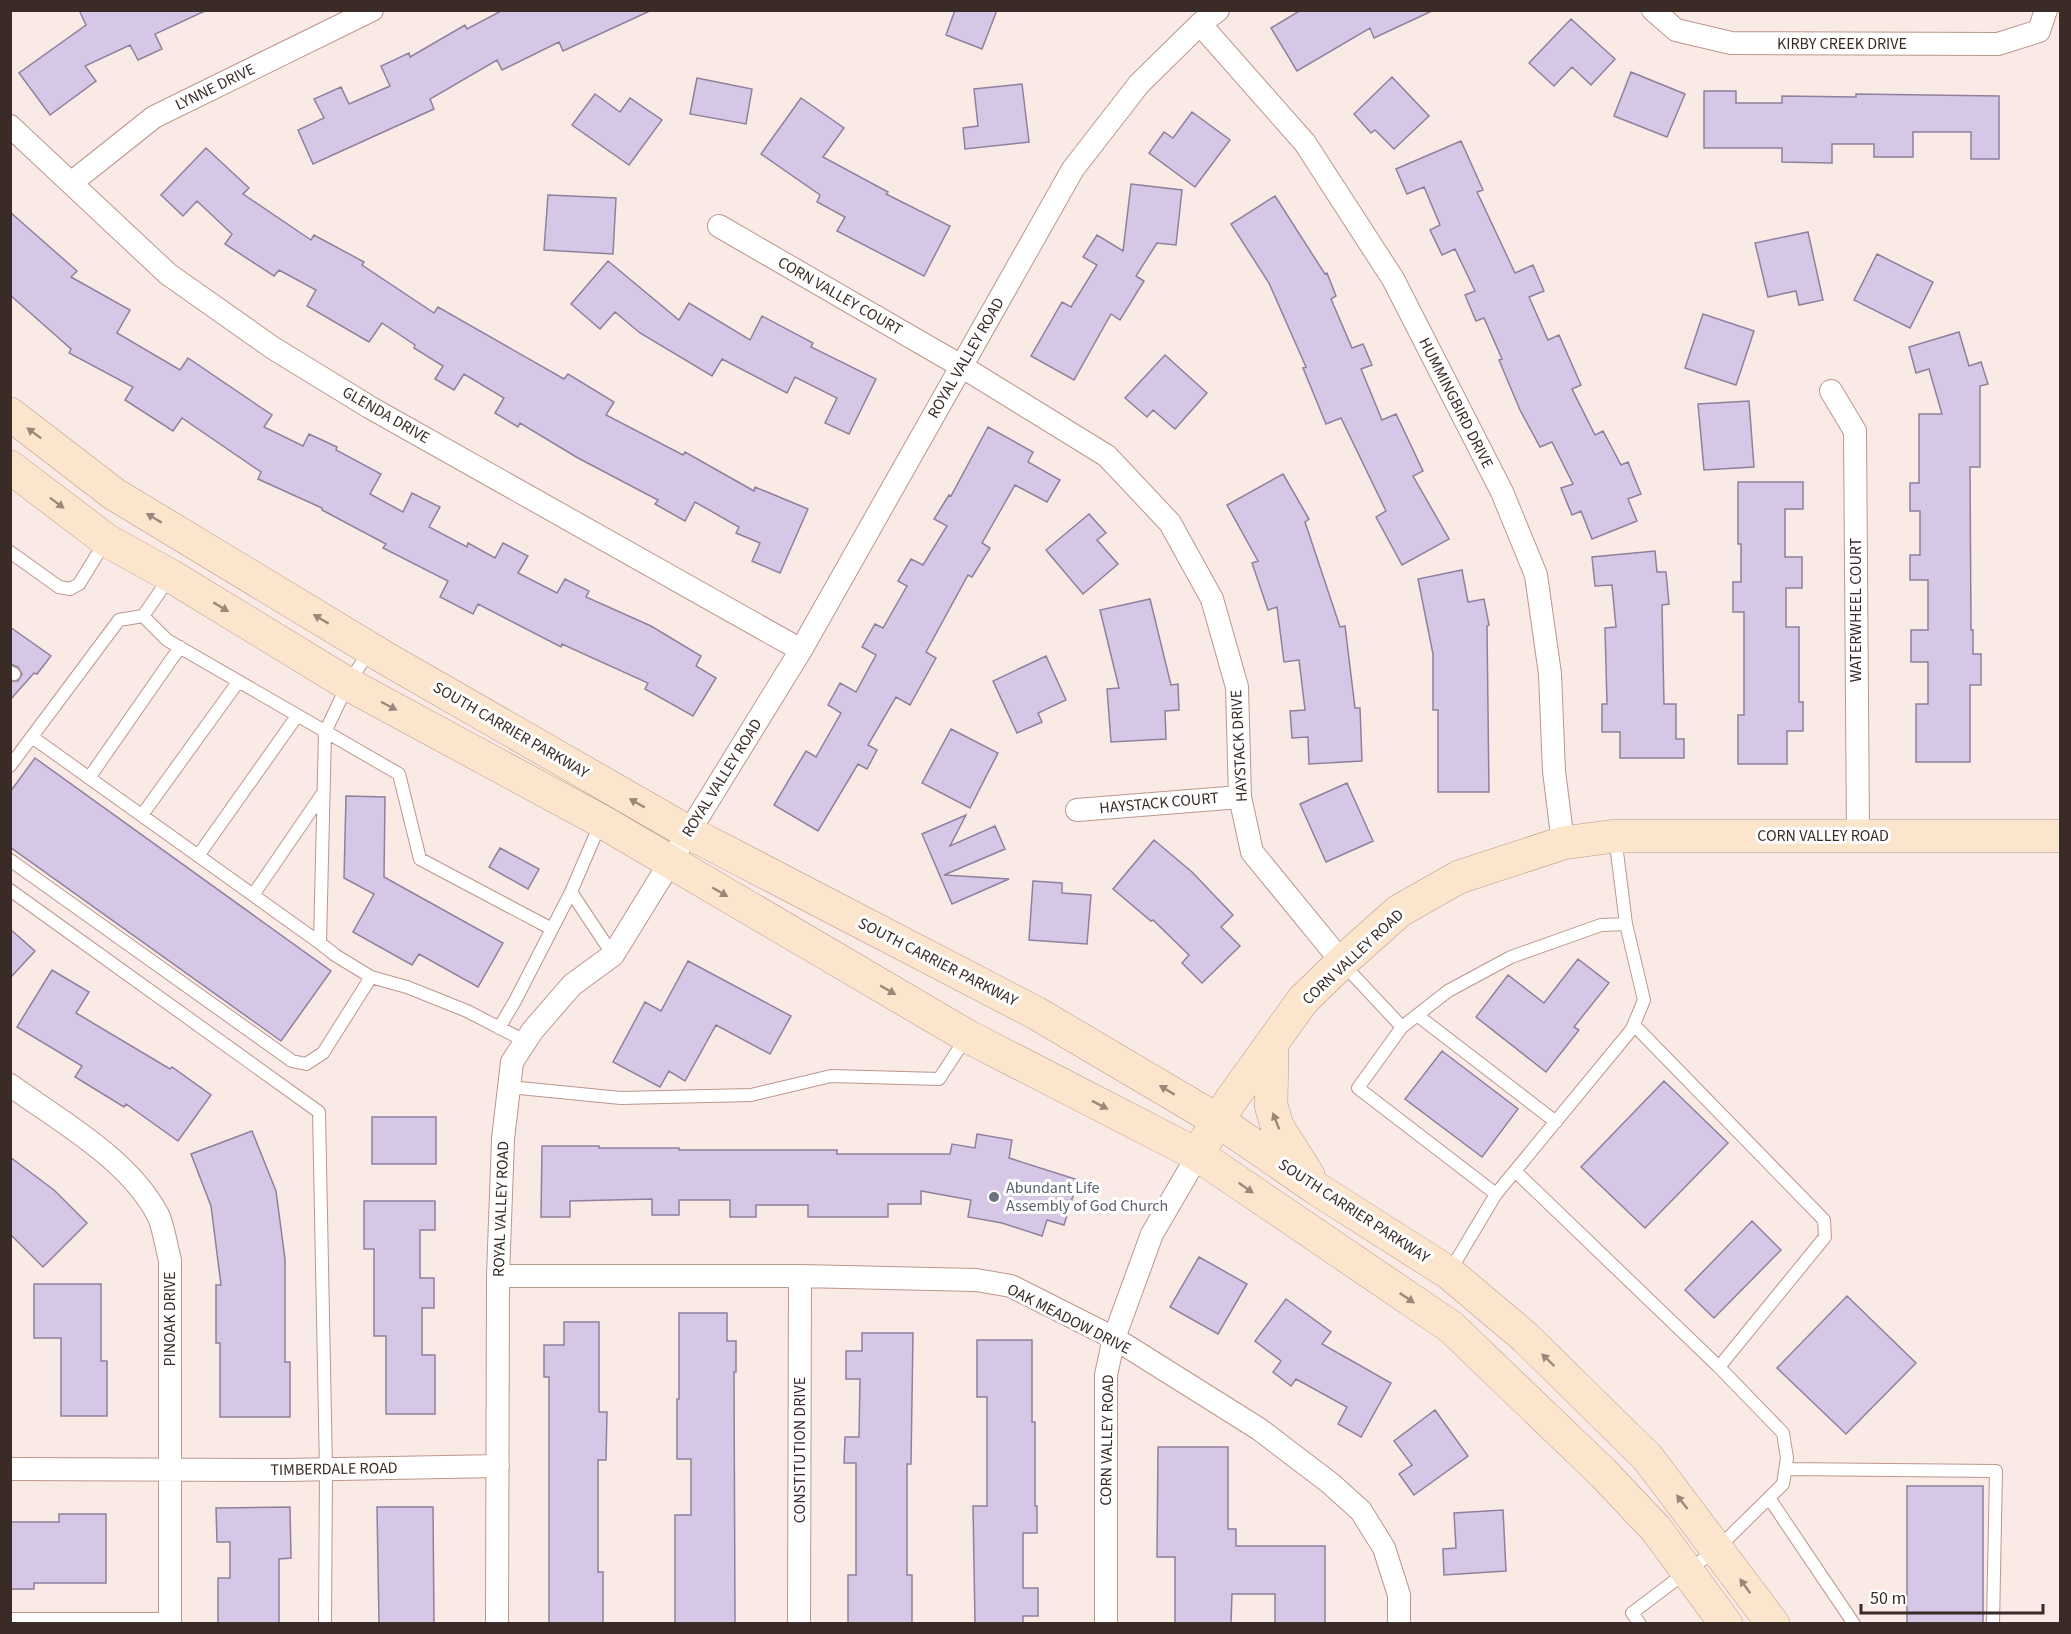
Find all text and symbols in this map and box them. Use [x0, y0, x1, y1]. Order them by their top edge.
street label: KIRBY CREEK DRIVE [1777, 33, 1907, 55]
street label: LYNNE DRIVE [171, 58, 259, 116]
street label: CORN VALLEY COURT [774, 251, 907, 341]
street label: ROYAL VALLEY ROAD [922, 293, 1010, 422]
street label: HUMMINGBIRD DRIVE [1414, 334, 1498, 472]
street label: GLENDA DRIVE [338, 381, 434, 449]
one-way arrow [27, 427, 42, 439]
one-way arrow [48, 497, 64, 509]
one-way arrow [146, 512, 162, 523]
street label: WATERWHEEL COURT [1845, 537, 1867, 682]
one-way arrow [213, 602, 229, 613]
one-way arrow [313, 613, 329, 624]
street label: SOUTH CARRIER PARKWAY [429, 676, 593, 784]
street label: HAYSTACK DRIVE [1225, 689, 1253, 803]
one-way arrow [381, 701, 398, 711]
street label: ROYAL VALLEY ROAD [677, 714, 767, 842]
street label: HAYSTACK COURT [1098, 787, 1220, 819]
one-way arrow [628, 798, 645, 808]
street label: CORN VALLEY ROAD [1757, 825, 1889, 847]
one-way arrow [712, 886, 728, 897]
street label: CORN VALLEY ROAD [1297, 904, 1409, 1010]
street label: SOUTH CARRIER PARKWAY [854, 912, 1022, 1012]
one-way arrow [880, 985, 897, 995]
one-way arrow [1158, 1085, 1175, 1095]
one-way arrow [1092, 1100, 1109, 1110]
one-way arrow [1271, 1112, 1281, 1130]
street label: ROYAL VALLEY ROAD [488, 1140, 514, 1277]
street label: SOUTH CARRIER PARKWAY [1274, 1154, 1434, 1269]
place label: Abundant Life Assembly of God Church [1006, 1177, 1168, 1217]
one-way arrow [1237, 1182, 1253, 1194]
marker: Abundant Life Assembly of God Church [987, 1190, 1001, 1204]
street label: PINOAK DRIVE [159, 1271, 181, 1367]
street label: OAK MEADOW DRIVE [1003, 1278, 1135, 1360]
one-way arrow [1399, 1292, 1415, 1303]
one-way arrow [1542, 1354, 1556, 1368]
street label: CORN VALLEY ROAD [1095, 1374, 1119, 1506]
street label: CONSTITUTION DRIVE [789, 1377, 811, 1523]
street label: TIMBERDALE ROAD [270, 1457, 398, 1481]
one-way arrow [1676, 1494, 1688, 1510]
scale bar [1861, 1577, 2042, 1615]
one-way arrow [1740, 1578, 1752, 1593]
text: 50 m [1870, 1586, 1906, 1611]

